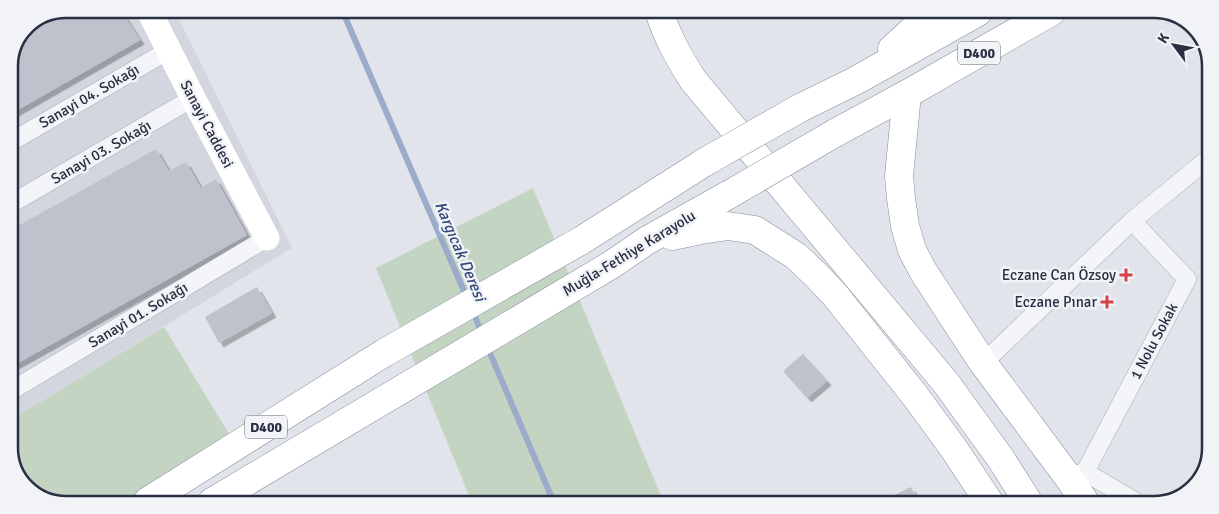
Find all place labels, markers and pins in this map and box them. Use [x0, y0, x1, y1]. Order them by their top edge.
place label: Eczane Can Özsoy [1002, 266, 1116, 284]
marker: Eczane Can Özsoy [1120, 269, 1132, 281]
place label: Eczane Pınar [1014, 293, 1097, 311]
marker: Eczane Pınar [1101, 296, 1113, 308]

